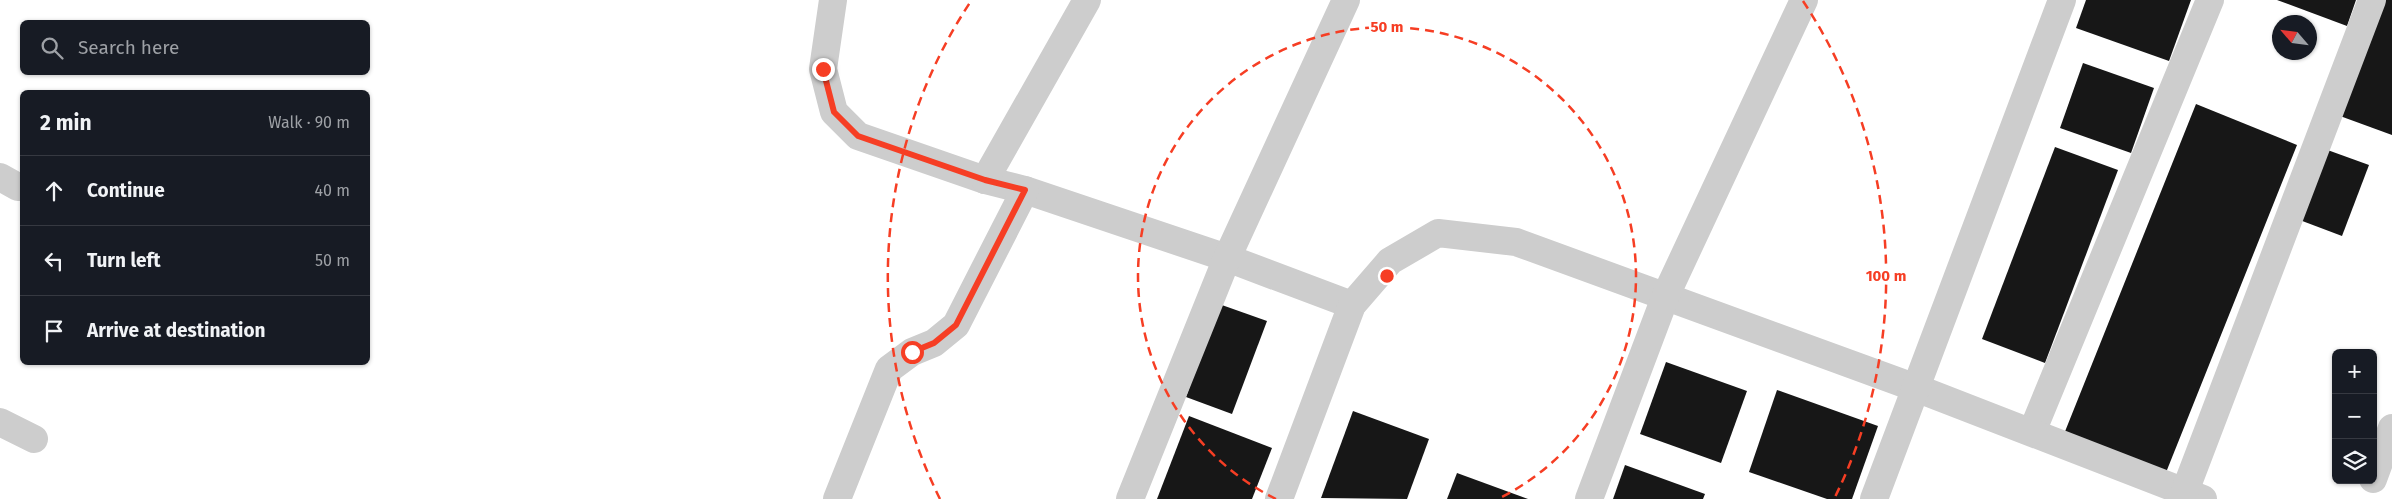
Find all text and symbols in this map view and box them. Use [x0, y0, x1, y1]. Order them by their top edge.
north arrow [2272, 15, 2317, 60]
text: 50 m [1370, 18, 1404, 36]
search box [20, 20, 370, 75]
icon: search [38, 34, 66, 62]
text: Search here [78, 36, 179, 59]
route end [812, 58, 835, 81]
text: 2 min [40, 110, 92, 136]
text: Walk · 90 m [268, 113, 350, 132]
icon: ahead [40, 177, 68, 205]
text: Continue [87, 179, 165, 202]
text: 40 m [315, 181, 350, 200]
icon: left [40, 247, 68, 275]
text: Turn left [87, 249, 161, 272]
text: 50 m [315, 251, 350, 270]
centre of rings [1378, 267, 1396, 285]
text: 100 m [1866, 267, 1906, 285]
icon: arrive [40, 317, 68, 345]
text: Arrive at destination [87, 319, 266, 342]
route start [901, 341, 924, 364]
map controls [2332, 349, 2377, 484]
button: + [2332, 349, 2377, 394]
button: − [2332, 394, 2377, 439]
button: layers [2332, 439, 2377, 484]

